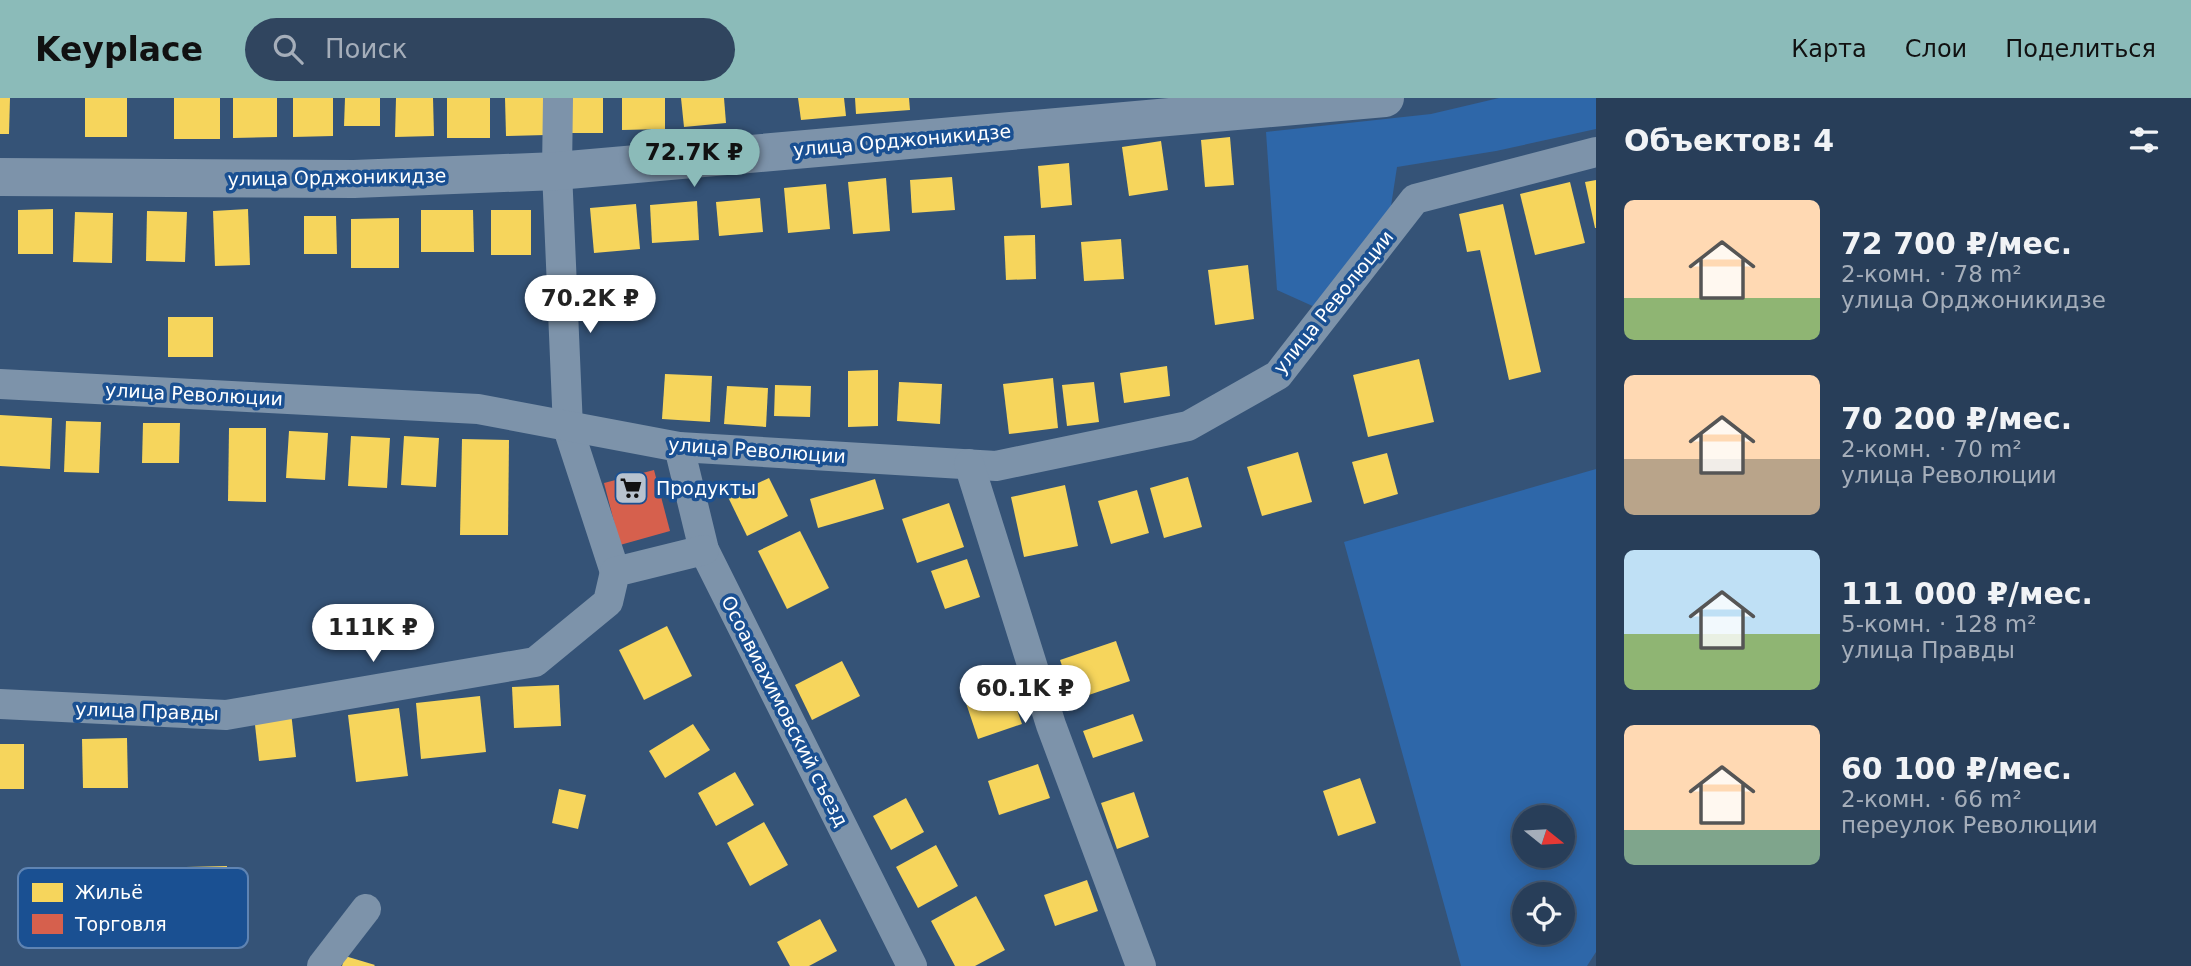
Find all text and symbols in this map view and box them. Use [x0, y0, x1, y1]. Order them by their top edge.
search box [245, 18, 735, 81]
text: Keyplace [35, 30, 203, 69]
icon: search [269, 30, 307, 68]
text: Поиск [325, 34, 407, 64]
text: Карта [1791, 35, 1867, 63]
text: Слои [1905, 35, 1967, 63]
text: Поделиться [2005, 35, 2156, 63]
street label: улица Орджоникидзе [792, 120, 1012, 160]
icon: filters [2125, 121, 2163, 159]
text: Объектов: 4 [1624, 123, 1834, 158]
pin: 72.7K ₽ [629, 130, 759, 189]
text: 72.7K ₽ [645, 139, 743, 165]
street label: улица Орджоникидзе [227, 164, 447, 190]
street label: улица Революции [1268, 226, 1398, 378]
text: 72 700 ₽/мес. [1841, 226, 2072, 261]
icon: home [1680, 228, 1764, 312]
text: 2-комн. · 78 m² [1841, 261, 2022, 287]
pin: 70.2K ₽ [525, 275, 655, 335]
text: 70.2K ₽ [541, 285, 639, 311]
text: улица Орджоникидзе [1841, 287, 2106, 313]
street label: улица Революции [104, 378, 284, 410]
text: 70 200 ₽/мес. [1841, 401, 2072, 436]
icon: home [1680, 403, 1764, 487]
street label: улица Революции [667, 433, 847, 467]
text: 2-комн. · 70 m² [1841, 436, 2022, 462]
text: улица Революции [1841, 462, 2057, 488]
supermarket icon: Продукты [612, 469, 650, 507]
place label: Продукты [656, 477, 756, 499]
text: 111 000 ₽/мес. [1841, 576, 2093, 611]
icon: home [1680, 578, 1764, 662]
street label: Осоавиахимовский съезд [717, 592, 853, 830]
pin: 111K ₽ [316, 604, 430, 664]
text: 5-комн. · 128 m² [1841, 611, 2036, 637]
text: 111K ₽ [328, 614, 418, 640]
text: улица Правды [1841, 637, 2015, 663]
pin: 60.1K ₽ [960, 666, 1090, 725]
text: 60.1K ₽ [976, 675, 1074, 701]
street label: улица Правды [75, 697, 219, 725]
text: 60 100 ₽/мес. [1841, 751, 2072, 786]
icon: home [1680, 753, 1764, 837]
text: 2-комн. · 66 m² [1841, 786, 2022, 812]
north arrow [1512, 805, 1575, 868]
map controls [1512, 805, 1575, 945]
text: переулок Революции [1841, 812, 2098, 838]
legend [18, 868, 248, 948]
text: Жильё [75, 881, 143, 903]
button: locate [1512, 882, 1575, 945]
text: Торговля [74, 913, 167, 935]

